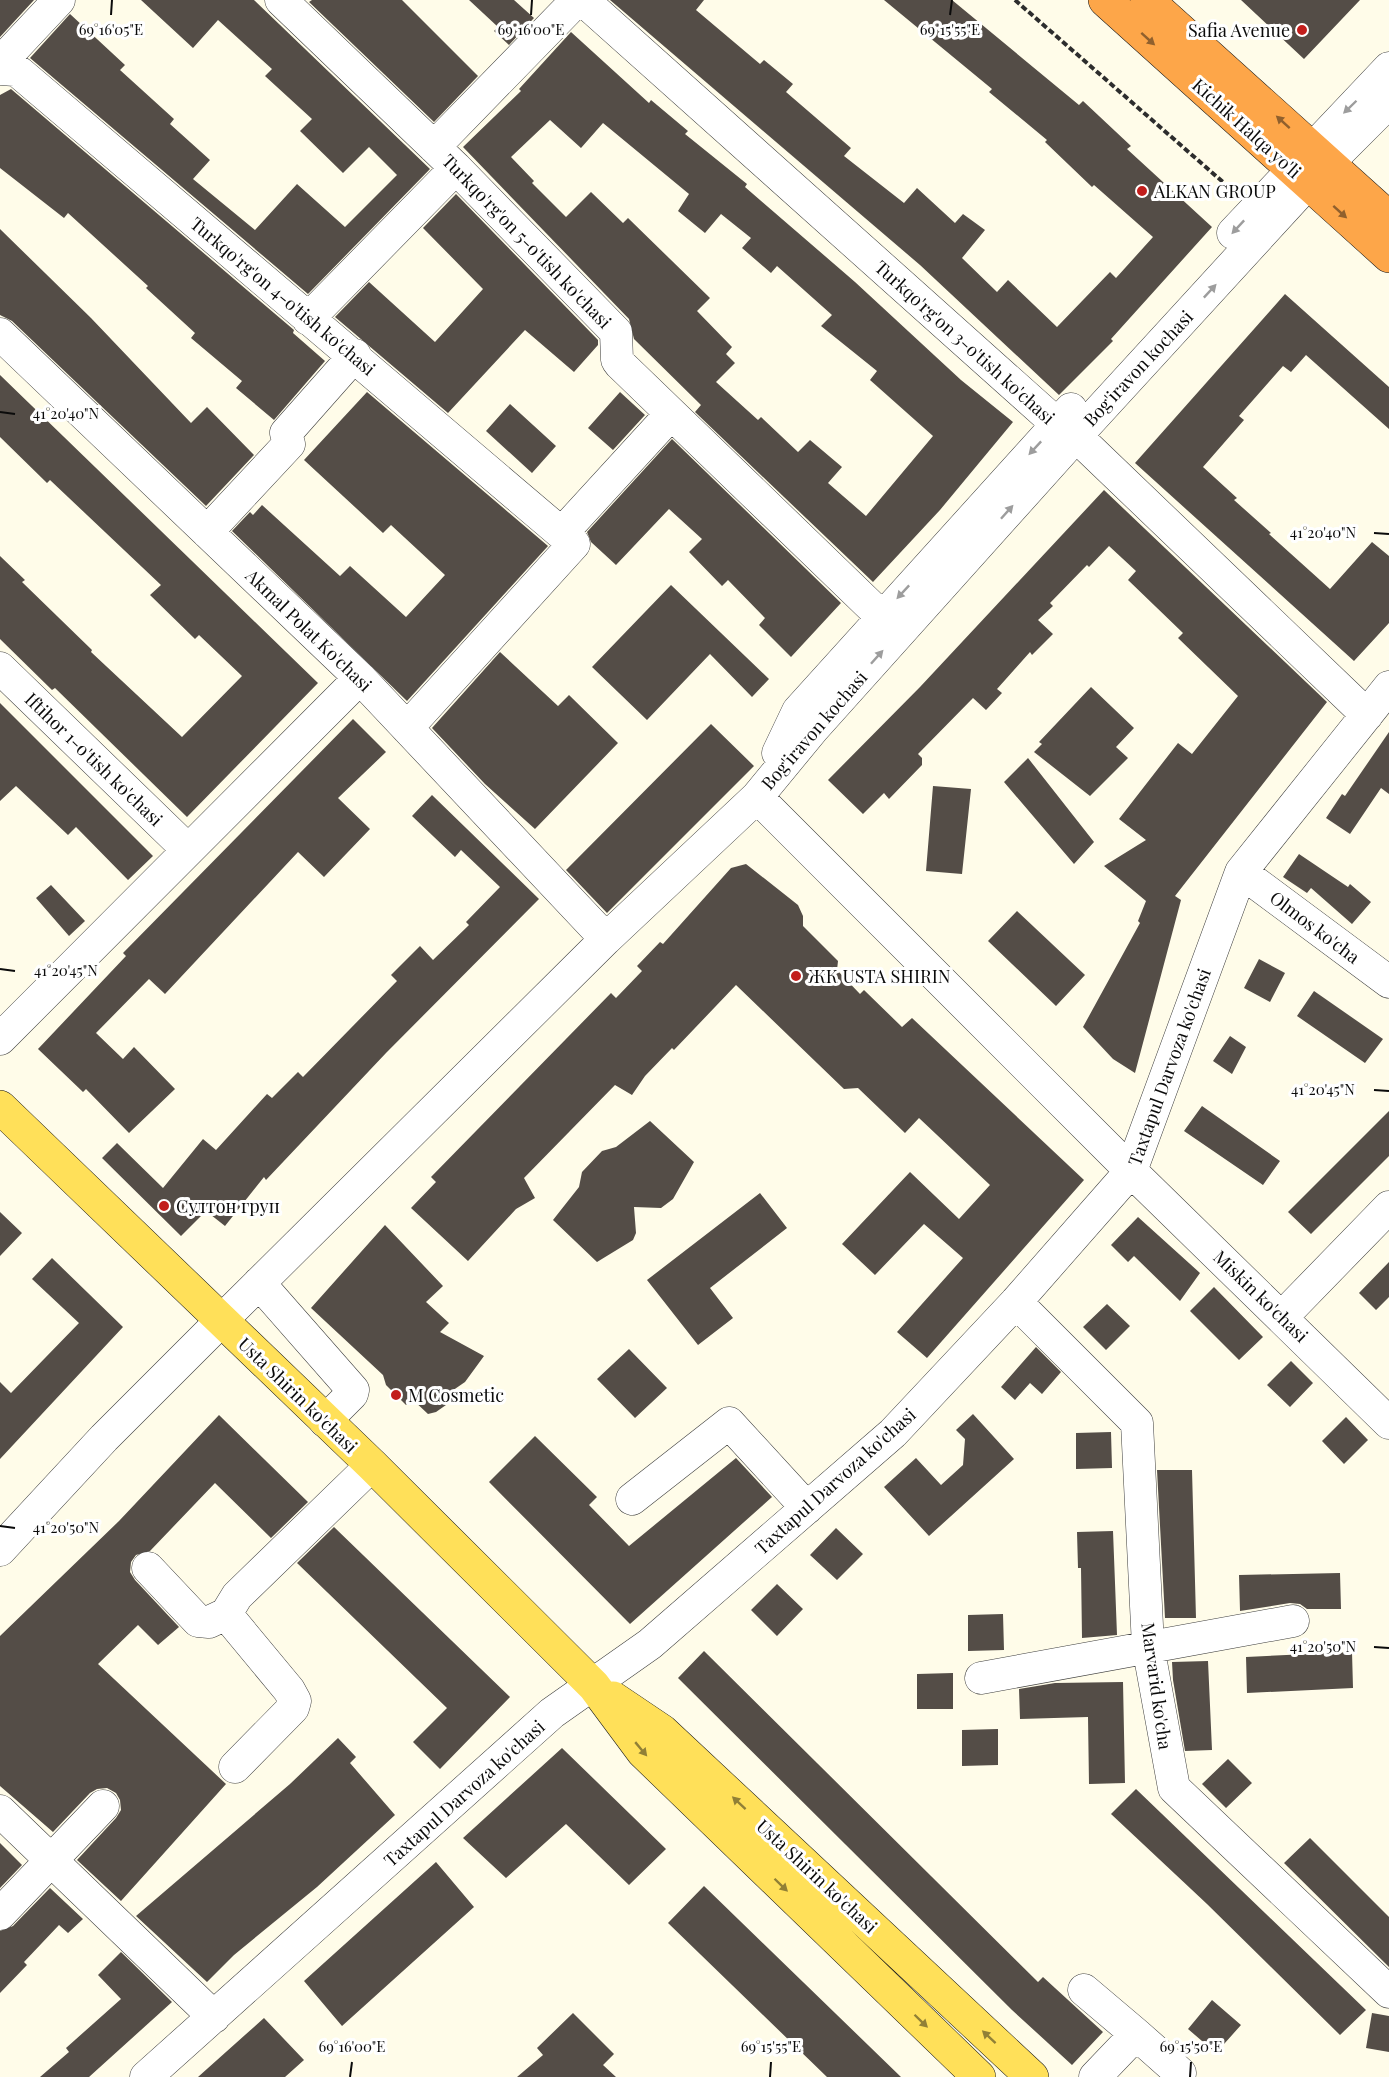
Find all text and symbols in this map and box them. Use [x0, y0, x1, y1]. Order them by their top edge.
place label: Safia Avenue [1188, 18, 1290, 42]
text: 69°16'05"E [79, 19, 143, 39]
text: 69°16'00"E [498, 19, 564, 39]
text: 69°15'55"E [920, 19, 980, 39]
marker: Safia Avenue [1295, 23, 1309, 37]
one-way arrow [1141, 32, 1156, 46]
street label: Kichik Halqa yo'li [1188, 73, 1306, 183]
one-way arrow [1342, 100, 1357, 114]
one-way arrow [1276, 116, 1290, 130]
street label: Turkqo'rg'on 5-o'tish ko'chasi [437, 149, 617, 333]
place label: ALKAN GROUP [1153, 179, 1276, 203]
marker: ALKAN GROUP [1135, 184, 1149, 198]
one-way arrow [1332, 205, 1347, 218]
street label: Turkqo'rg'on 4-o'tish ko'chasi [185, 211, 381, 381]
one-way arrow [1232, 219, 1245, 234]
street label: Turkqo'rg'on 3-o'tish ko'chasi [870, 255, 1060, 429]
one-way arrow [1202, 284, 1216, 298]
street label: Bog'iravon kochasi [1078, 305, 1198, 431]
text: 41°20'40"N [33, 403, 100, 423]
one-way arrow [1029, 440, 1042, 455]
one-way arrow [1000, 505, 1014, 519]
text: 41°20'40"N [1290, 522, 1357, 542]
street label: Akmal Polat Ko'chasi [240, 563, 377, 696]
one-way arrow [896, 584, 910, 599]
one-way arrow [870, 650, 883, 665]
street label: Bog'iravon kochasi [756, 665, 872, 795]
street label: Iftihor 1-o'tish ko'chasi [20, 687, 168, 831]
street label: Olmos ko'cha [1265, 885, 1365, 969]
text: 41°20'45"N [34, 960, 98, 980]
place label: ЖК USTA SHIRIN [808, 964, 951, 988]
street label: Taxtapul Darvoza ko'chasi [1122, 965, 1216, 1169]
marker: ЖК USTA SHIRIN [789, 969, 803, 983]
text: 41°20'45"N [1291, 1079, 1355, 1099]
place label: Султон груп [176, 1194, 280, 1218]
marker: Султон груп [157, 1199, 171, 1213]
street label: Miskin ko'chasi [1209, 1245, 1313, 1347]
street label: Usta Shirin ko'chasi [233, 1332, 363, 1458]
place label: M Cosmetic [408, 1383, 504, 1407]
marker: M Cosmetic [389, 1388, 403, 1402]
street label: Taxtapul Darvoza ko'chasi [750, 1402, 920, 1560]
text: 41°20'50"N [33, 1517, 100, 1537]
street label: Marvarid ko'cha [1136, 1621, 1178, 1751]
text: 41°20'50"N [1290, 1636, 1357, 1656]
street label: Taxtapul Darvoza ko'chasi [379, 1714, 549, 1872]
one-way arrow [635, 1741, 648, 1757]
one-way arrow [732, 1797, 746, 1811]
street label: Usta Shirin ko'chasi [752, 1814, 882, 1938]
one-way arrow [773, 1878, 787, 1892]
one-way arrow [913, 2014, 928, 2027]
one-way arrow [982, 2031, 997, 2044]
text: 69°16'00"E [319, 2036, 385, 2056]
text: 69°15'55"E [741, 2036, 801, 2056]
text: 69°15'50"E [1160, 2036, 1222, 2056]

